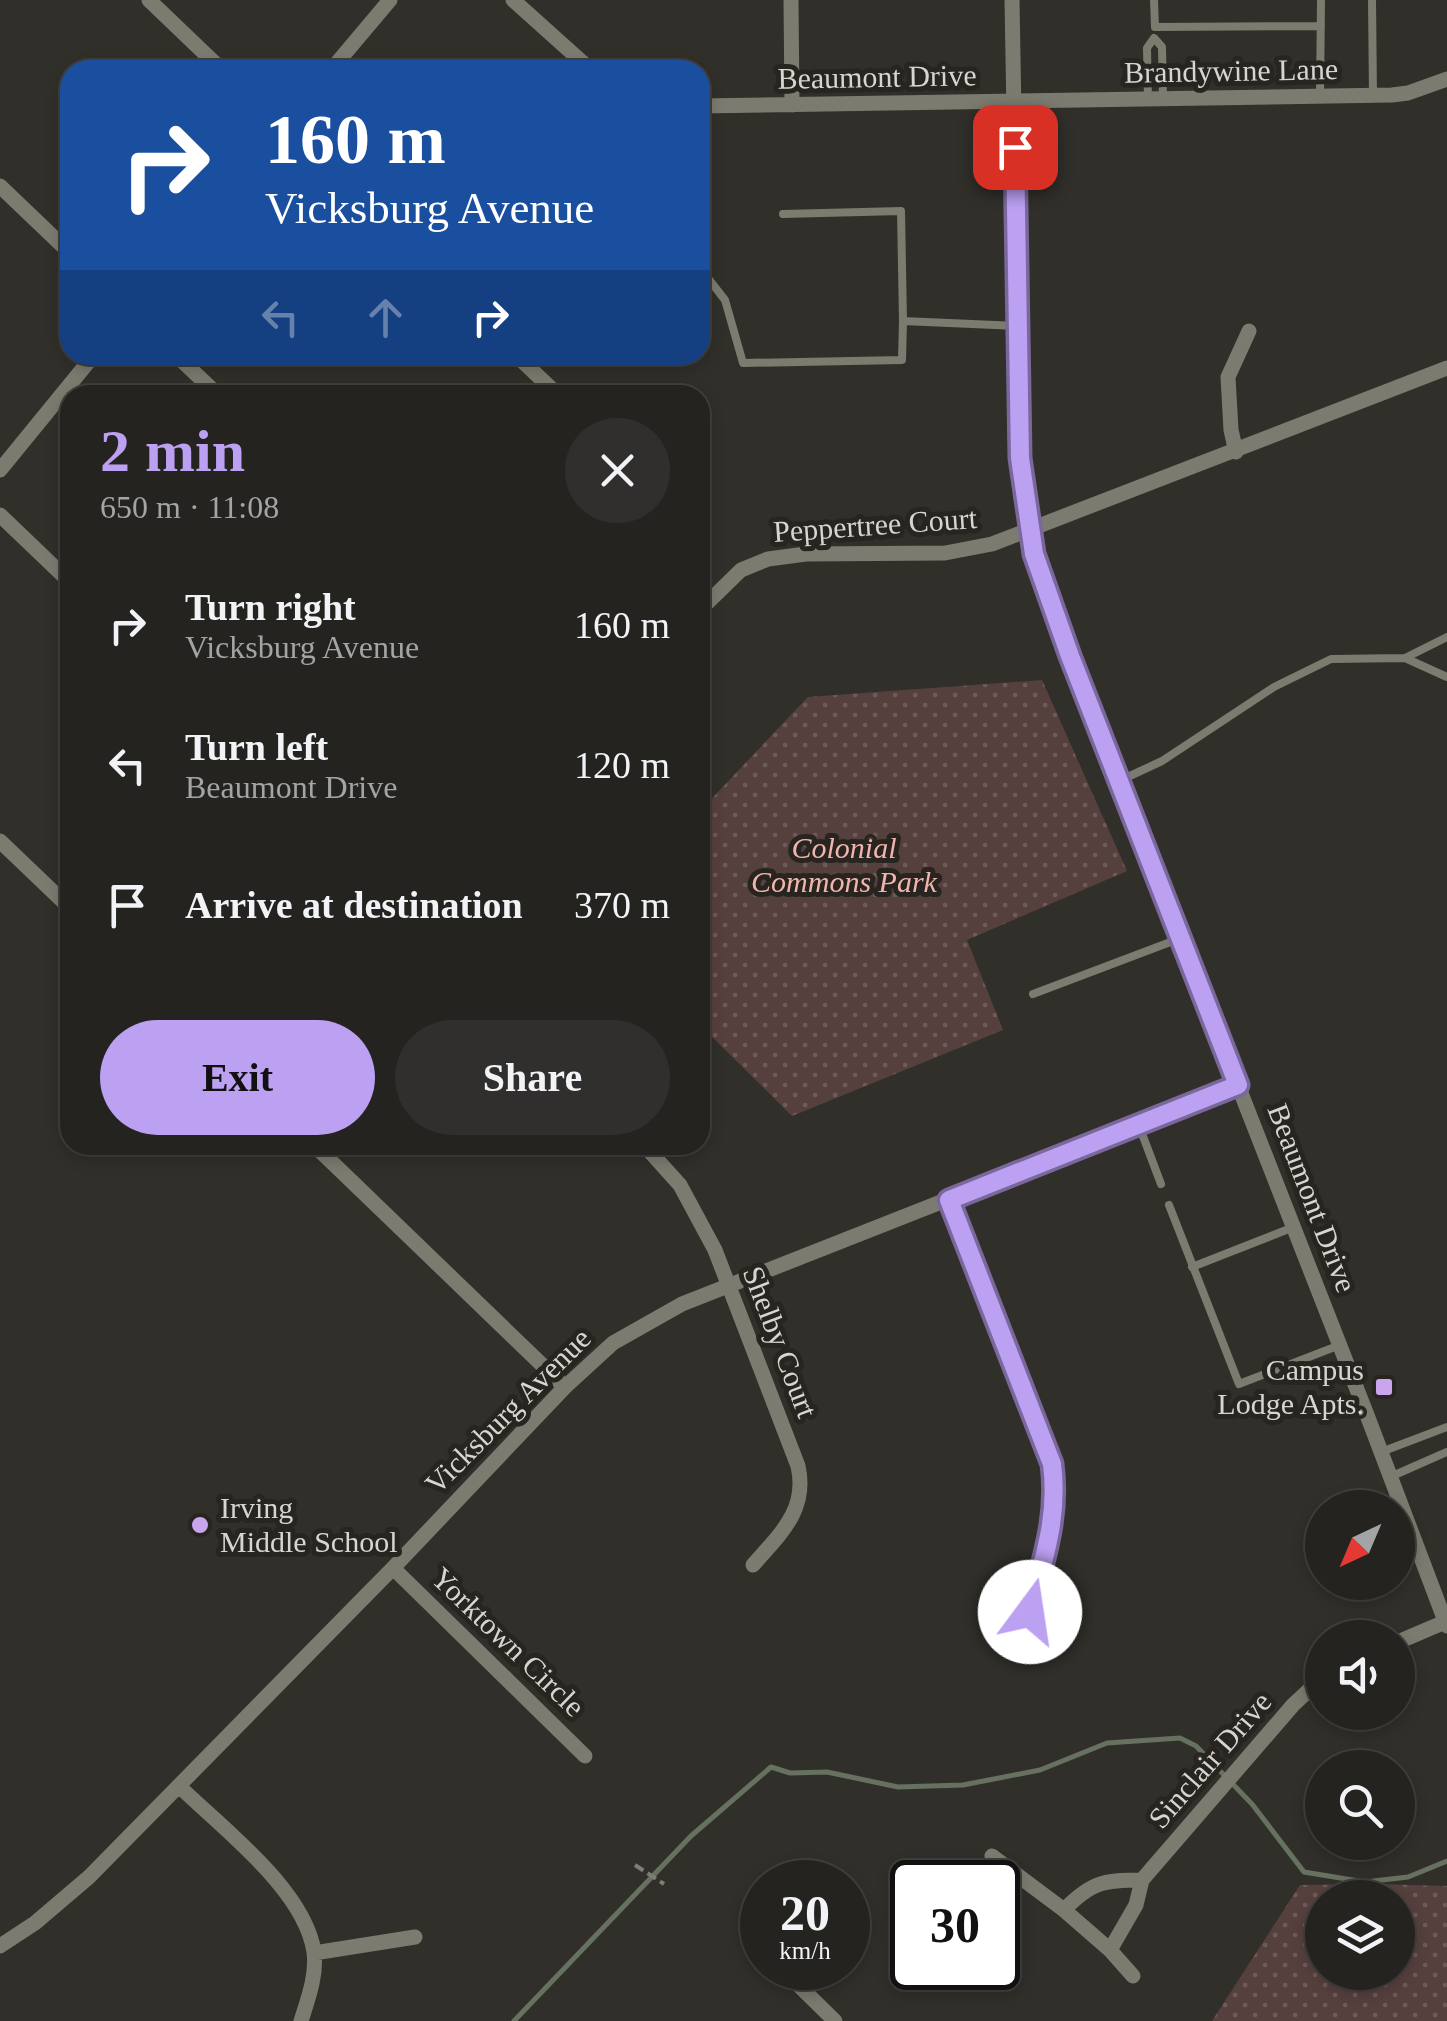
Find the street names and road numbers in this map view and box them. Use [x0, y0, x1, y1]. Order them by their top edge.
street label: Brandywine Lane [1124, 52, 1338, 89]
street label: Beaumont Drive [777, 58, 977, 95]
street label: Peppertree Court [772, 501, 979, 548]
street label: Beaumont Drive [1261, 1099, 1364, 1297]
street label: Shelby Court [737, 1262, 825, 1423]
street label: Vicksburg Avenue [418, 1321, 597, 1500]
street label: Yorktown Circle [425, 1560, 592, 1723]
street label: Sinclair Drive [1142, 1685, 1278, 1834]

